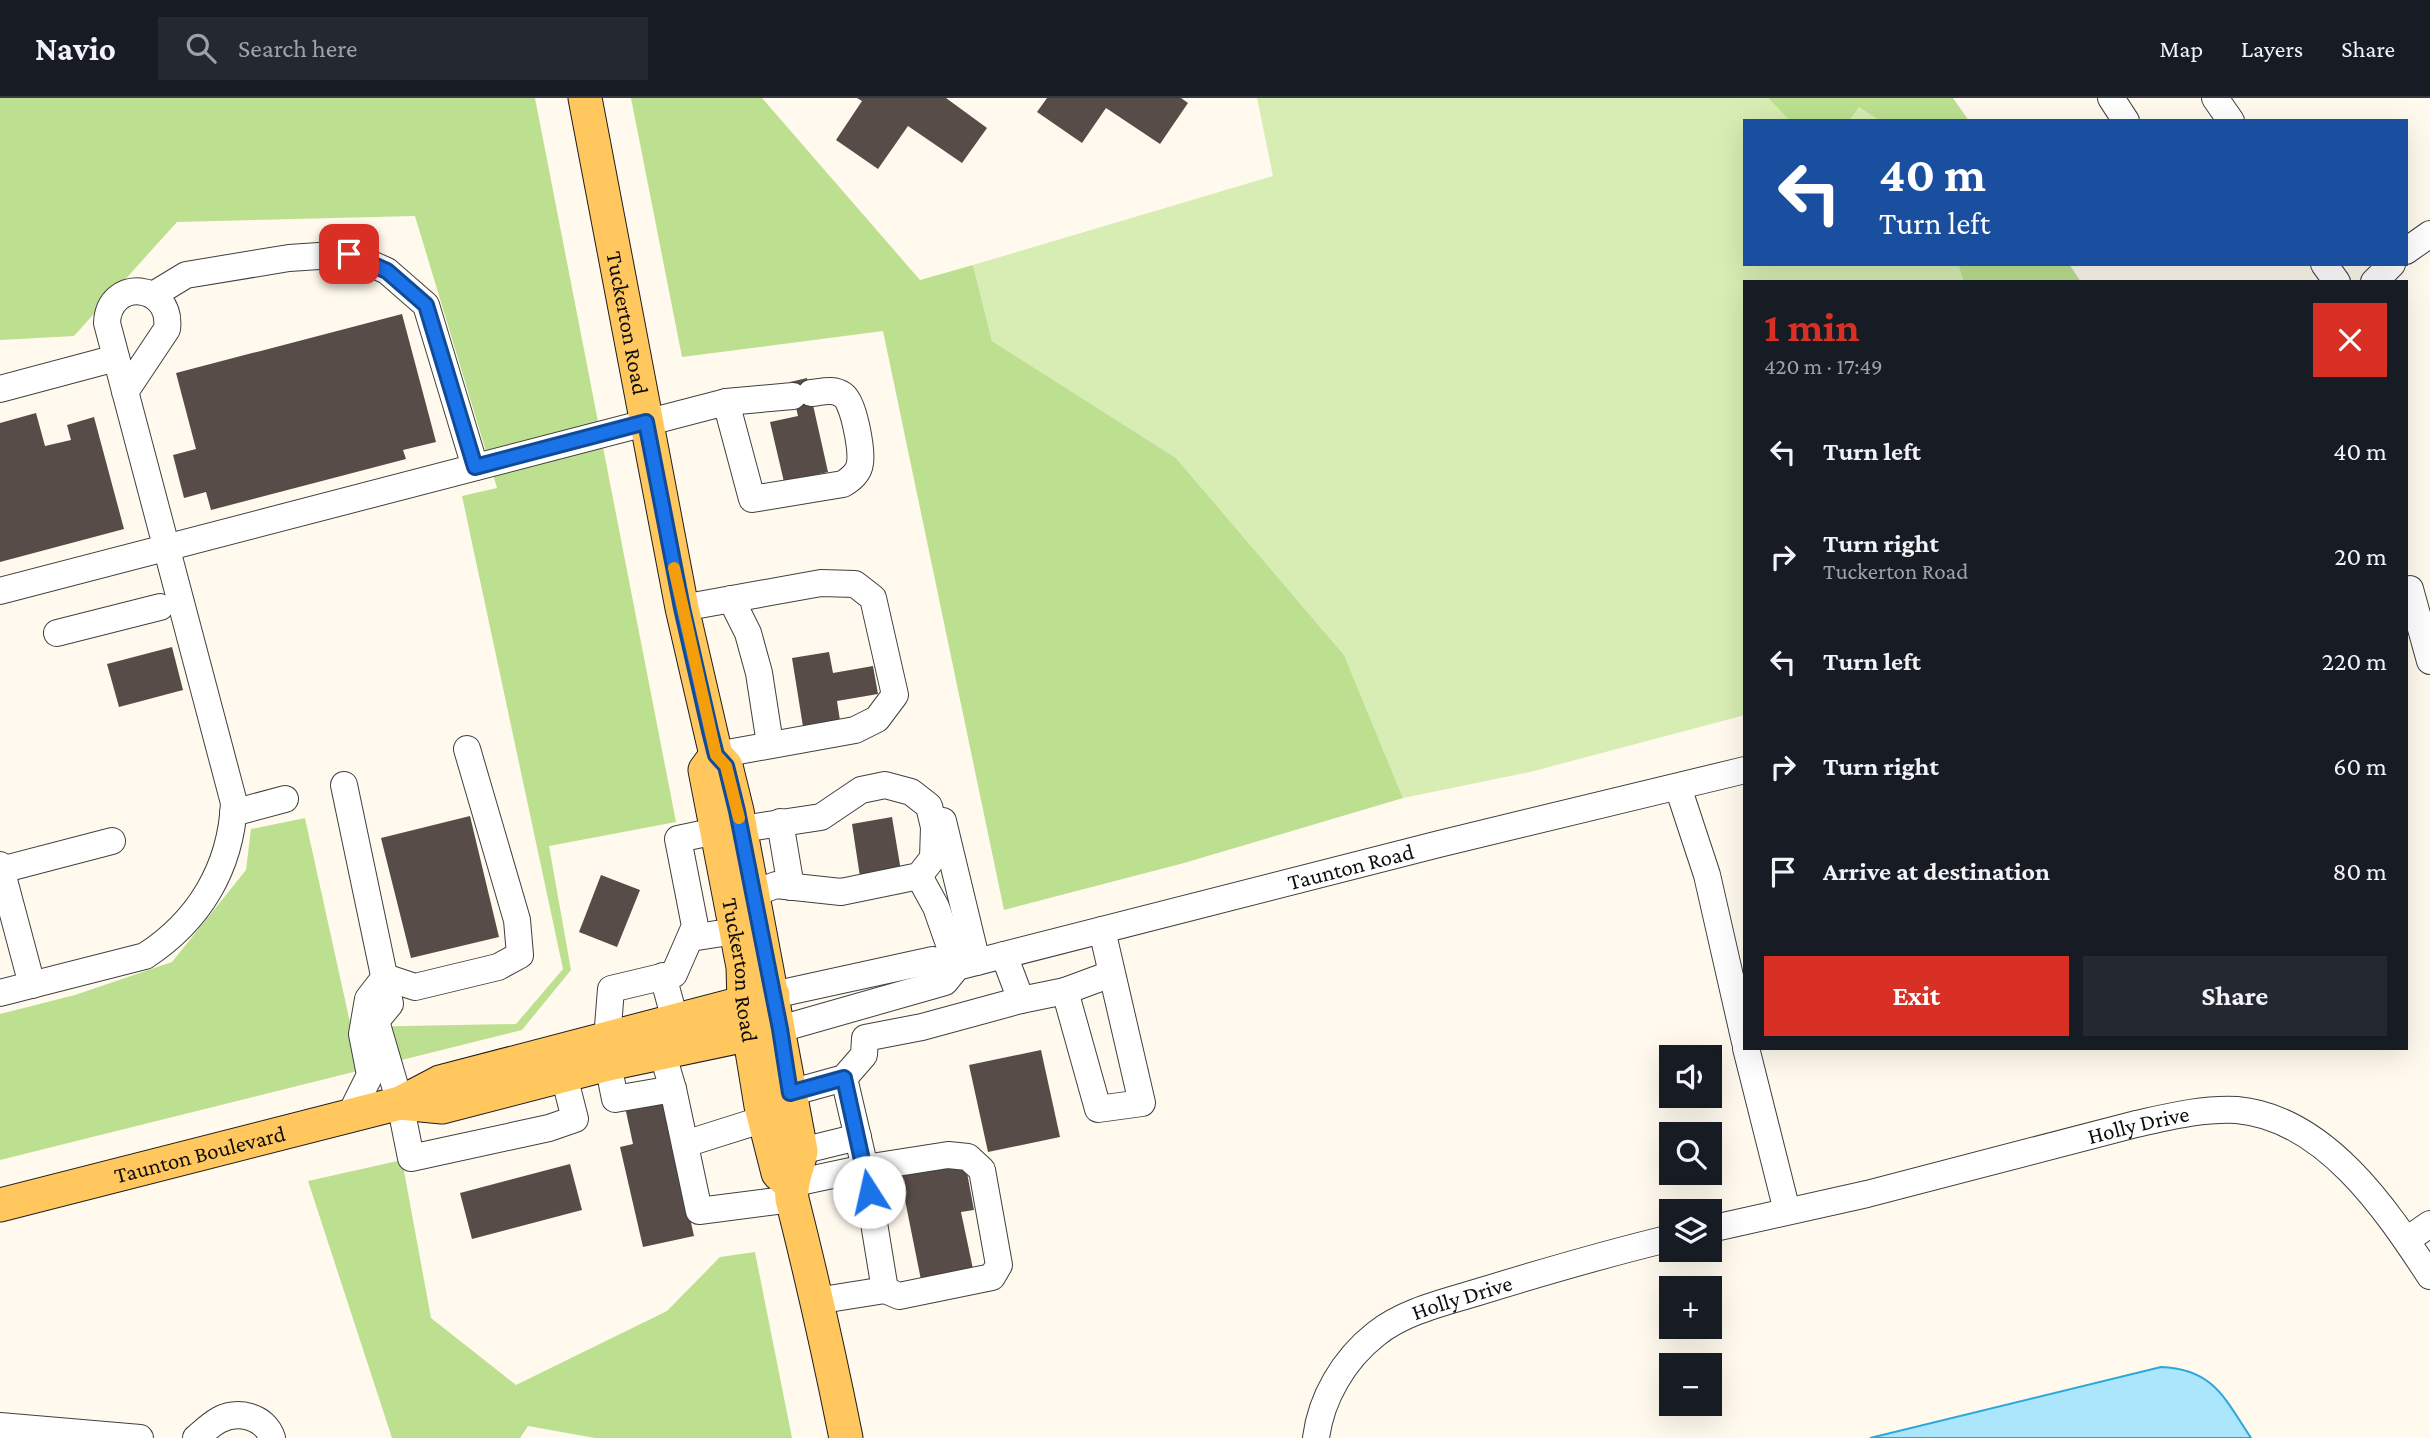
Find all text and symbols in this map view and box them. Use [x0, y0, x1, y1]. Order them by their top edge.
search box [158, 17, 648, 80]
icon: search [182, 29, 220, 67]
text: Navio [35, 30, 116, 67]
text: Search here [238, 34, 357, 63]
text: Map [2159, 35, 2203, 62]
text: Layers [2241, 35, 2303, 62]
text: Share [2341, 35, 2395, 62]
icon: left [1764, 147, 1855, 238]
text: 40 m [1879, 147, 1986, 202]
text: Turn left [1879, 205, 1990, 241]
pin [319, 224, 379, 284]
icon: arrive [330, 235, 368, 273]
street label: Tuckerton Road [601, 249, 654, 397]
text: 1 min [1764, 303, 1860, 350]
button: close [2313, 303, 2387, 377]
text: 420 m · 17:49 [1764, 353, 1883, 379]
icon: left [1764, 433, 1802, 471]
text: Turn left [1823, 437, 1921, 466]
text: 40 m [2333, 437, 2387, 466]
text: Turn right [1823, 529, 1939, 558]
icon: right [1764, 538, 1802, 576]
text: 20 m [2334, 542, 2387, 571]
text: Tuckerton Road [1823, 558, 1968, 584]
icon: left [1764, 643, 1802, 681]
text: Turn left [1823, 647, 1921, 676]
text: 220 m [2322, 647, 2387, 676]
icon: right [1764, 748, 1802, 786]
text: Turn right [1823, 752, 1939, 781]
text: 60 m [2333, 752, 2387, 781]
street label: Taunton Road [1285, 838, 1416, 895]
icon: arrive [1764, 853, 1802, 891]
text: Arrive at destination [1823, 857, 2050, 886]
text: 80 m [2333, 857, 2387, 886]
street label: Tuckerton Road [717, 896, 763, 1044]
button: Exit [1764, 956, 2069, 1036]
button: Share [2083, 956, 2387, 1036]
map controls [1659, 1045, 1722, 1416]
button: sound [1659, 1045, 1722, 1108]
street label: Holly Drive [2085, 1100, 2191, 1149]
street label: Taunton Boulevard [111, 1120, 288, 1188]
button: search [1659, 1122, 1722, 1185]
position arrow [832, 1155, 906, 1229]
button: layers [1659, 1199, 1722, 1262]
street label: Holly Drive [1408, 1269, 1515, 1325]
button: + [1659, 1276, 1722, 1339]
button: − [1659, 1353, 1722, 1416]

